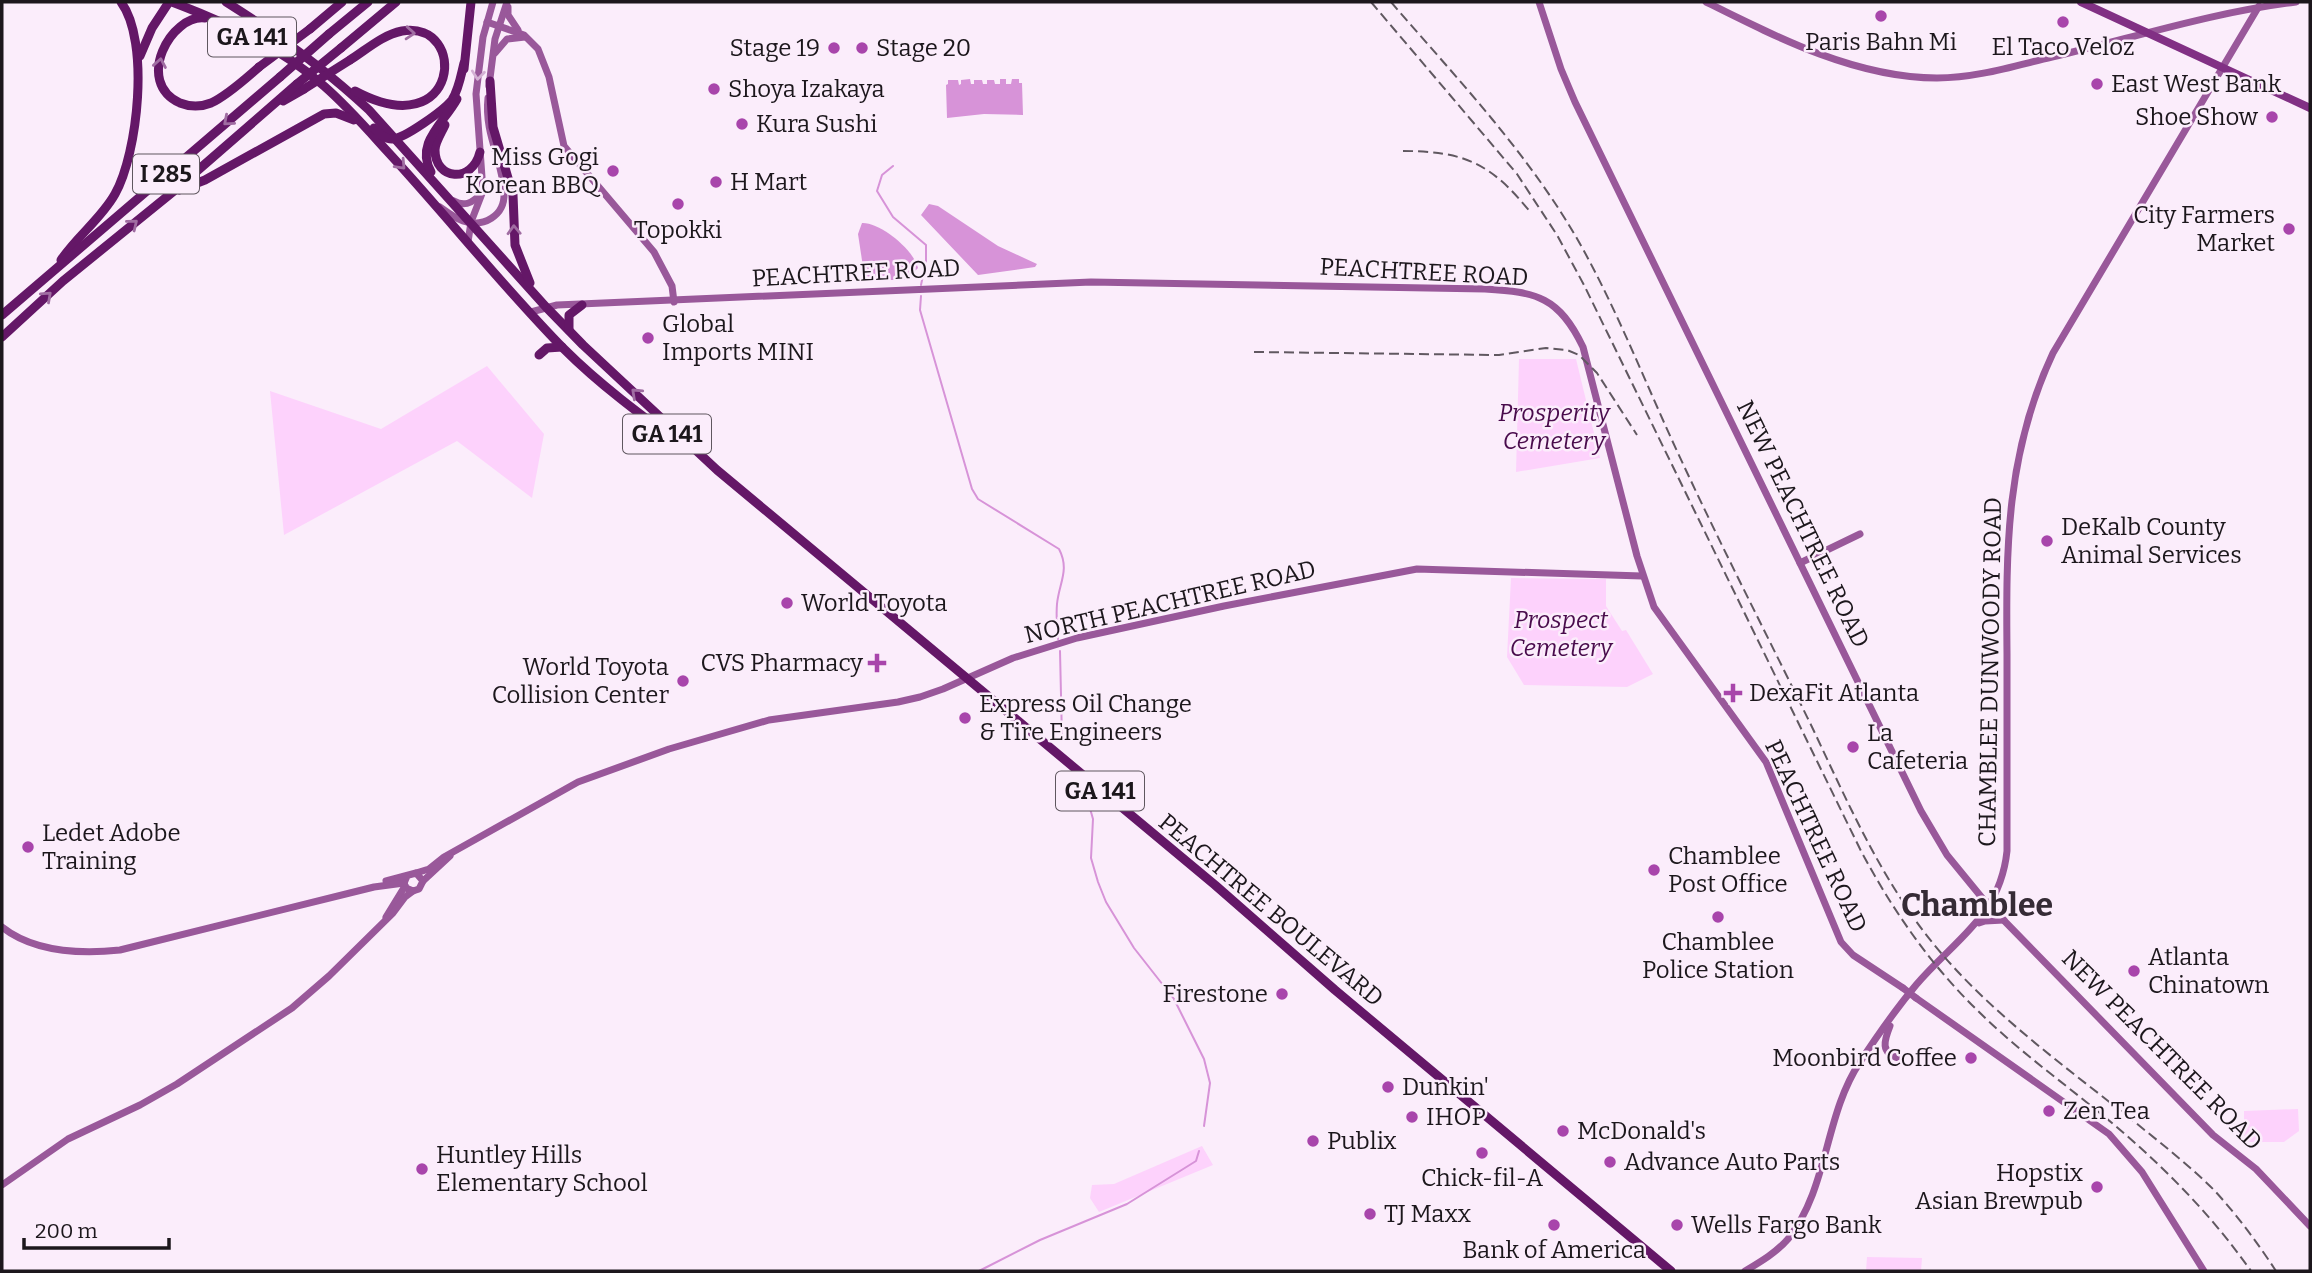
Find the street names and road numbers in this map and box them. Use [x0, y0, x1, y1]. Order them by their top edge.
road number: GA 141 [208, 18, 296, 56]
road number: I 285 [133, 154, 199, 194]
street label: PEACHTREE ROAD [1319, 253, 1529, 291]
street label: PEACHTREE ROAD [751, 254, 961, 292]
street label: NEW PEACHTREE ROAD [1731, 396, 1875, 652]
road number: GA 141 [623, 414, 711, 454]
street label: CHAMBLEE DUNWOODY ROAD [1973, 497, 2007, 847]
street label: NORTH PEACHTREE ROAD [1022, 555, 1318, 649]
street label: PEACHTREE ROAD [1759, 735, 1873, 937]
road number: GA 141 [1056, 772, 1144, 810]
street label: PEACHTREE BOULEVARD [1153, 808, 1389, 1012]
street label: NEW PEACHTREE ROAD [2056, 944, 2268, 1156]

